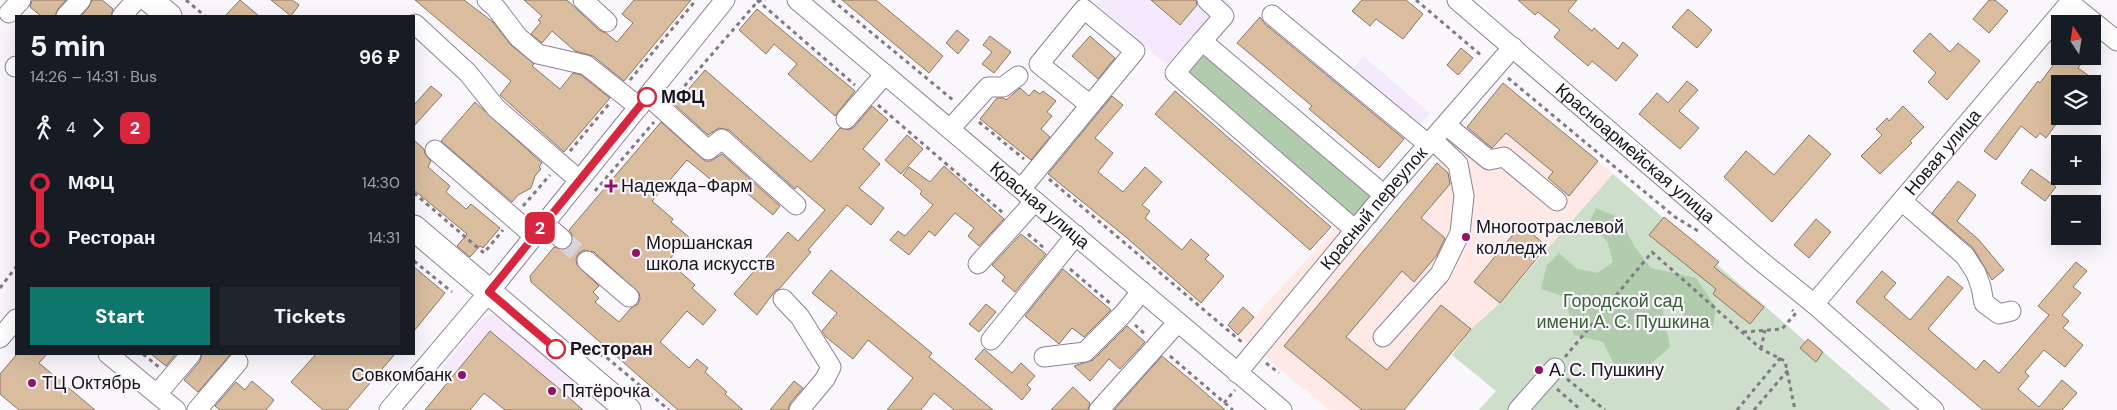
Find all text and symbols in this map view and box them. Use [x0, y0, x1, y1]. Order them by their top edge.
north arrow [2051, 15, 2101, 65]
map controls [2051, 15, 2101, 245]
text: 5 min [30, 28, 106, 65]
text: 96 ₽ [359, 45, 400, 70]
text: 14:26 – 14:31 · Bus [30, 66, 157, 87]
button: layers [2051, 75, 2101, 125]
street label: Красноармейская улица [1550, 78, 1721, 229]
place label: МФЦ [661, 85, 705, 109]
marker: МФЦ [637, 87, 657, 107]
street label: Новая улица [1899, 103, 1987, 201]
icon: walk [30, 114, 58, 142]
icon: forward [84, 114, 112, 142]
text: 2 [130, 116, 140, 140]
text: 4 [66, 117, 76, 138]
button: + [2051, 135, 2101, 185]
street label: Красный переулок [1315, 142, 1433, 275]
street label: Красная улица [985, 156, 1096, 255]
text: МФЦ [68, 170, 114, 195]
text: 14:30 [362, 172, 400, 193]
place label: Надежда-Фарм [621, 174, 753, 198]
marker: Надежда-Фарм [605, 180, 617, 192]
button: − [2051, 195, 2101, 245]
line badge: 2 [524, 212, 556, 244]
place label: Многоотраслевой колледж [1476, 215, 1624, 260]
text: 2 [535, 216, 545, 240]
text: Ресторан [68, 225, 155, 250]
text: 14:31 [368, 227, 400, 248]
place label: Моршанская школа искусств [646, 231, 775, 276]
marker: Многоотраслевой колледж [1460, 231, 1472, 243]
marker: Моршанская школа искусств [630, 247, 642, 259]
button: Start [30, 287, 210, 345]
button: Tickets [220, 287, 400, 345]
park label: Городской сад имени А. С. Пушкина [1536, 289, 1711, 334]
place label: Ресторан [570, 337, 653, 361]
marker: Ресторан [546, 339, 566, 359]
place label: А. С. Пушкину [1549, 358, 1664, 382]
place label: Совкомбанк [351, 363, 452, 387]
marker: А. С. Пушкину [1533, 364, 1545, 376]
marker: Совкомбанк [456, 369, 468, 381]
place label: ТЦ Октябрь [42, 371, 141, 395]
marker: ТЦ Октябрь [26, 377, 38, 389]
place label: Пятёрочка [562, 379, 651, 403]
marker: Пятёрочка [546, 385, 558, 397]

